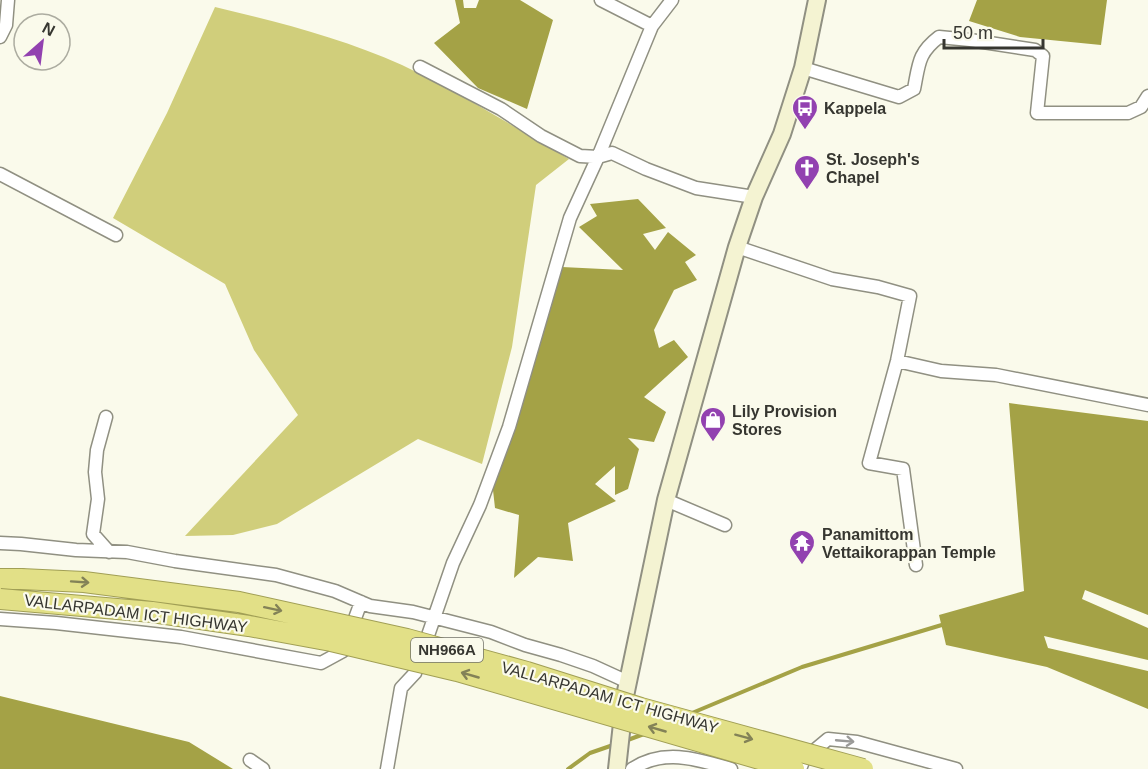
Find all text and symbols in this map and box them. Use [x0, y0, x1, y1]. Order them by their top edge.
north arrow [12, 12, 72, 72]
scale bar [944, 12, 1043, 50]
text: N [40, 19, 58, 39]
text: 50 m [953, 23, 993, 43]
bus stop icon: Kappela [790, 93, 820, 131]
place label: Kappela [824, 100, 886, 117]
place label: St. Joseph's Chapel [826, 151, 920, 186]
church icon: St. Joseph's Chapel [792, 153, 822, 191]
place label: Lily Provision Stores [732, 403, 837, 438]
shop icon: Lily Provision Stores [698, 405, 728, 443]
place label: Panamittom Vettaikorappan Temple [822, 526, 996, 561]
temple icon: Panamittom Vettaikorappan Temple [787, 528, 817, 566]
one-way arrow [69, 577, 89, 588]
street label: VALLARPADAM ICT HIGHWAY [23, 591, 249, 636]
one-way arrow [262, 604, 282, 615]
road number: NH966A [411, 638, 483, 662]
street label: VALLARPADAM ICT HIGHWAY [499, 658, 721, 737]
one-way arrow [461, 669, 480, 680]
one-way arrow [648, 723, 667, 734]
one-way arrow [735, 731, 754, 743]
one-way arrow [834, 736, 854, 747]

